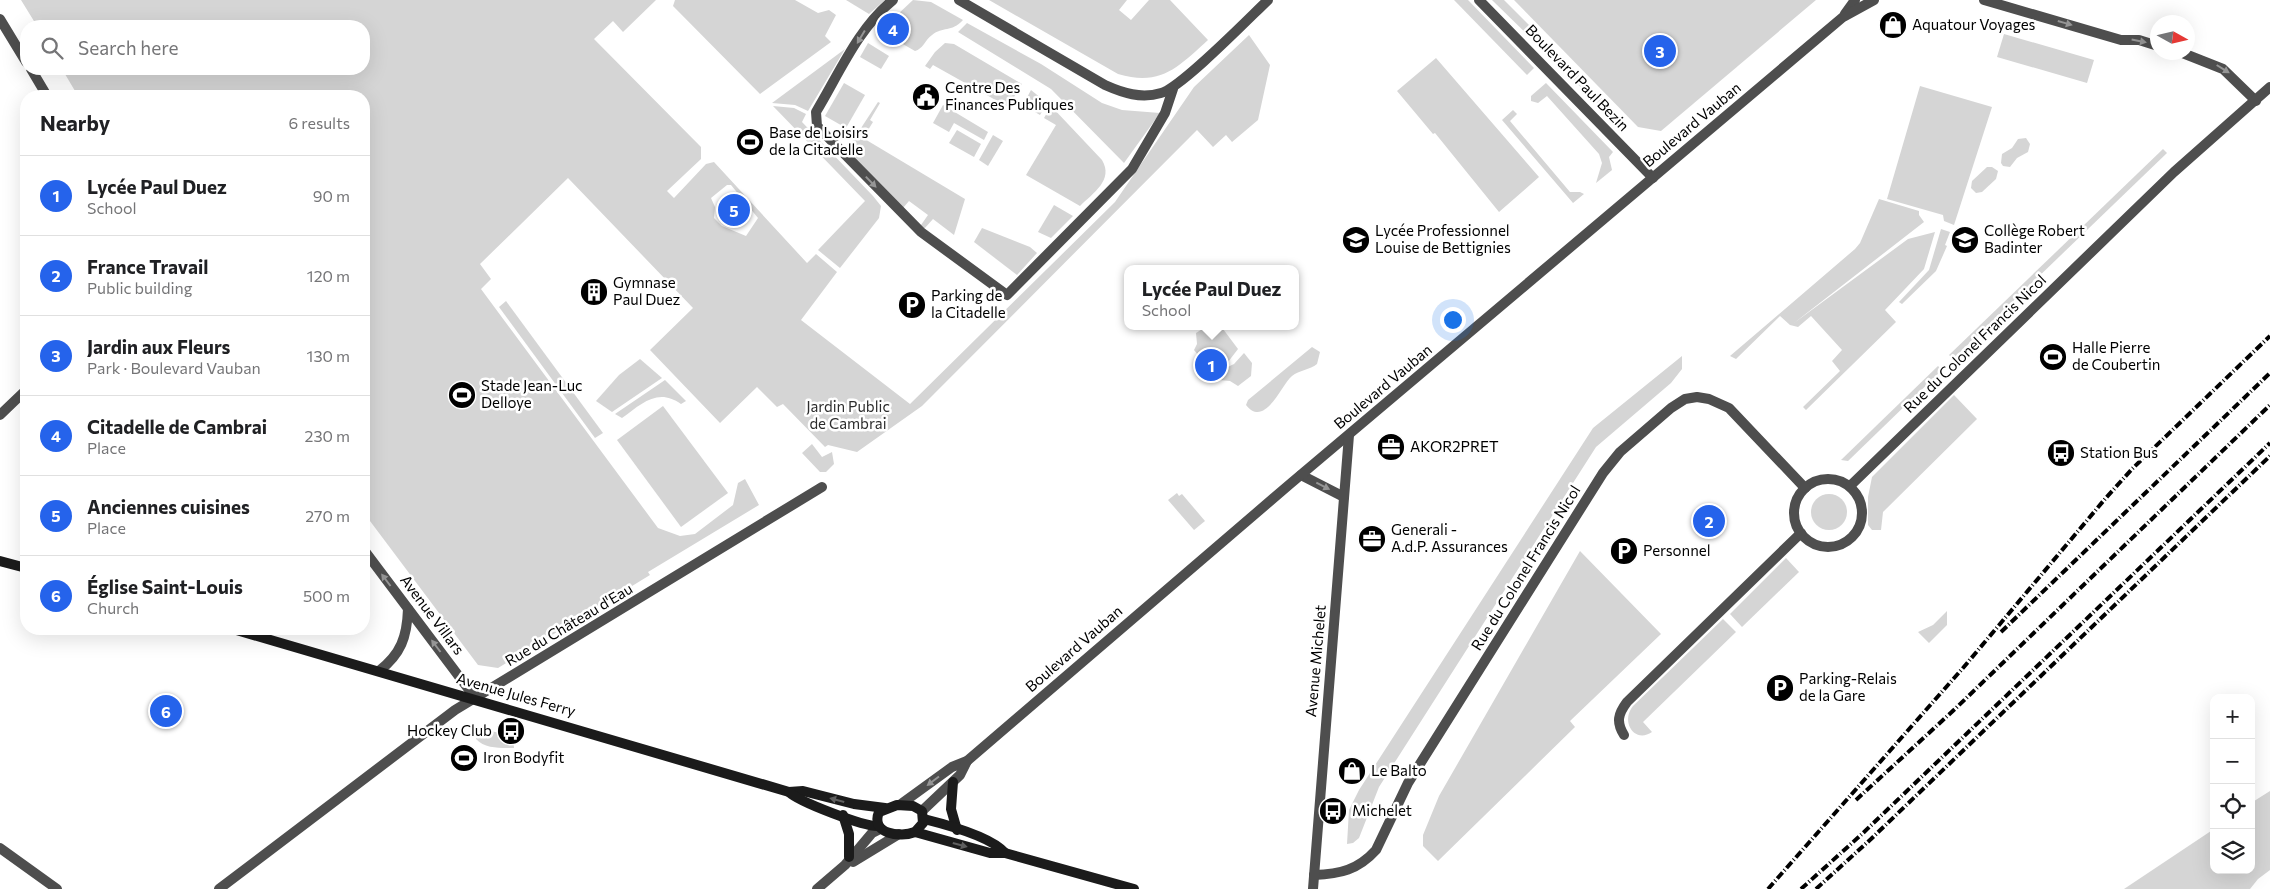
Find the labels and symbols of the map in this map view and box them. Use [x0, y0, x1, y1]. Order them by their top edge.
pin: 4 [877, 10, 909, 48]
shop icon: Aquatour Voyages [1878, 10, 1908, 40]
place label: Aquatour Voyages [1912, 15, 2036, 33]
north arrow [2150, 15, 2195, 60]
street label: Boulevard Paul Bezin [1522, 20, 1633, 134]
one-way arrow [2057, 20, 2072, 28]
one-way arrow [857, 30, 866, 43]
pin: 3 [1644, 32, 1676, 70]
one-way arrow [2132, 37, 2147, 45]
one-way arrow [2216, 65, 2229, 74]
place label: Centre Des Finances Publiques [945, 78, 1074, 113]
street label: Boulevard Vauban [1639, 78, 1744, 170]
public building icon: Centre Des Finances Publiques [911, 82, 941, 112]
place label: Base de Loisirs de la Citadelle [769, 123, 868, 158]
sports icon: Base de Loisirs de la Citadelle [735, 127, 765, 157]
one-way arrow [865, 176, 877, 188]
pin: 5 [718, 191, 750, 229]
place label: Lycée Professionnel Louise de Bettignies [1375, 221, 1511, 256]
place label: Collège Robert Badinter [1984, 221, 2085, 256]
school or university icon: Lycée Professionnel Louise de Bettignies [1341, 225, 1371, 255]
school or university icon: Collège Robert Badinter [1950, 225, 1980, 255]
street label: Rue du Colonel Francis Nicol [1899, 270, 2049, 416]
place label: Gymnase Paul Duez [613, 273, 680, 308]
building icon: Gymnase Paul Duez [579, 277, 609, 307]
place label: Parking de la Citadelle [931, 286, 1006, 321]
parking icon: Parking de la Citadelle [897, 290, 927, 320]
your location [1440, 307, 1466, 333]
place label: Halle Pierre de Coubertin [2072, 338, 2160, 373]
street label: Boulevard Vauban [1330, 340, 1435, 432]
sports icon: Halle Pierre de Coubertin [2038, 342, 2068, 372]
pin: 1 [1195, 346, 1227, 384]
place label: Stade Jean-Luc Delloye [481, 376, 583, 411]
sports icon: Stade Jean-Luc Delloye [447, 380, 477, 410]
park label: Jardin Public de Cambrai [806, 397, 890, 432]
office icon: AKOR2PRET [1376, 432, 1406, 462]
place label: AKOR2PRET [1410, 437, 1499, 455]
bus stop icon: Station Bus [2046, 438, 2076, 468]
place label: Station Bus [2080, 443, 2158, 461]
one-way arrow [1316, 482, 1330, 490]
street label: Rue du Colonel Francis Nicol [1467, 482, 1583, 653]
pin: 2 [1693, 502, 1725, 540]
place label: Generali - A.d.P. Assurances [1391, 520, 1508, 555]
office icon: Generali - A.d.P. Assurances [1357, 524, 1387, 554]
parking icon: Personnel [1609, 536, 1639, 566]
place label: Personnel [1643, 541, 1711, 559]
street label: Avenue Villars [397, 571, 469, 658]
one-way arrow [381, 573, 391, 586]
street label: Rue du Château d'Eau [501, 579, 636, 669]
street label: Boulevard Vauban [1021, 601, 1125, 695]
street label: Avenue Michelet [1301, 604, 1329, 718]
one-way arrow [431, 639, 441, 653]
street label: Avenue Jules Ferry [455, 668, 578, 720]
place label: Parking-Relais de la Gare [1799, 669, 1897, 704]
parking icon: Parking-Relais de la Gare [1765, 673, 1795, 703]
pin: 6 [150, 692, 182, 730]
bus stop icon: Hockey Club [496, 716, 526, 746]
place label: Hockey Club [407, 721, 492, 739]
sports icon: Iron Bodyfit [449, 743, 479, 773]
place label: Iron Bodyfit [483, 748, 564, 766]
shop icon: Le Balto [1337, 756, 1367, 786]
place label: Le Balto [1371, 761, 1427, 779]
one-way arrow [927, 776, 940, 787]
one-way arrow [829, 796, 844, 804]
bus stop icon: Michelet [1318, 796, 1348, 826]
place label: Michelet [1352, 801, 1412, 819]
one-way arrow [953, 841, 968, 849]

